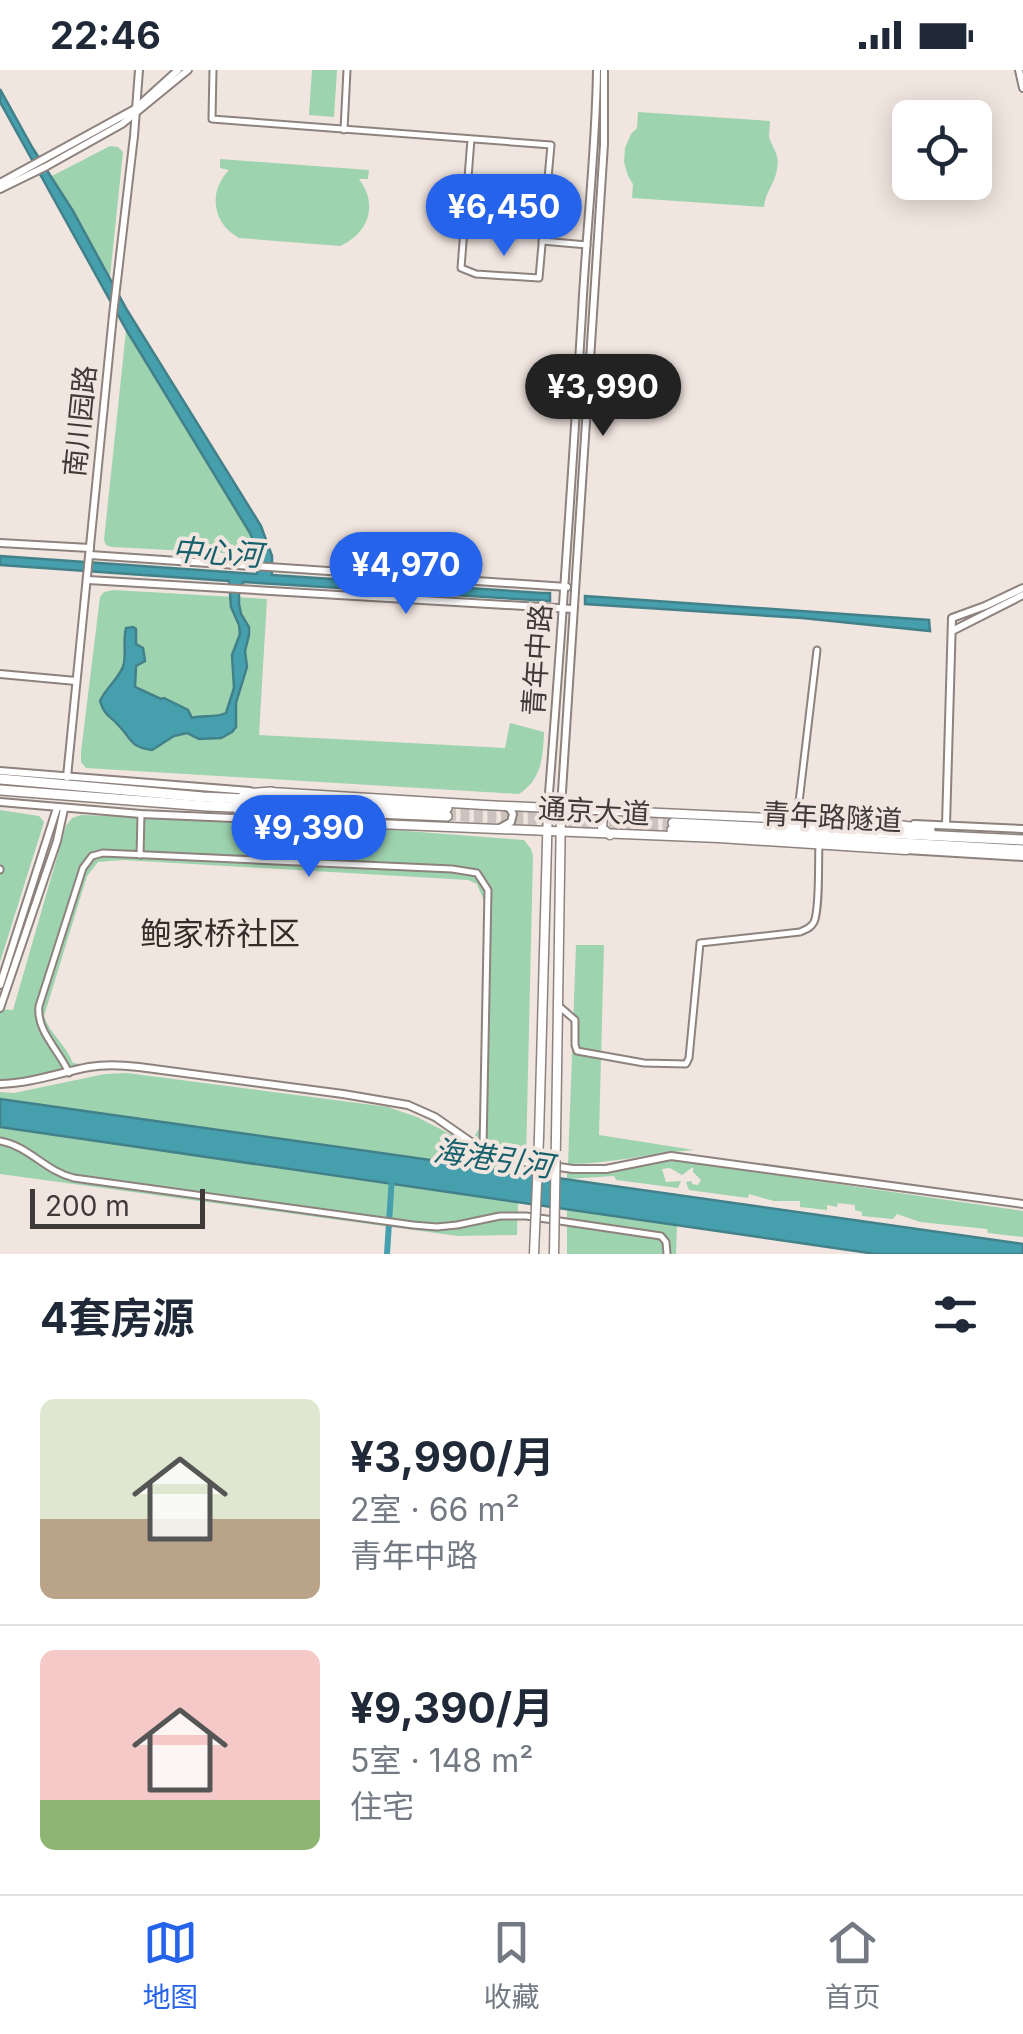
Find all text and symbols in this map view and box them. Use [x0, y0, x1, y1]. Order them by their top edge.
text: 22:46 [50, 12, 161, 58]
map controls [892, 100, 992, 200]
button: locate [892, 100, 992, 200]
pin: ¥6,450 [423, 174, 585, 259]
text: ¥6,450 [448, 187, 560, 226]
pin: ¥3,990 [522, 354, 684, 439]
street label: 南川园路 [57, 364, 103, 478]
text: ¥3,990 [547, 367, 659, 406]
water label: 中心河 [171, 531, 268, 573]
pin: ¥4,970 [325, 532, 487, 617]
text: ¥4,970 [352, 545, 460, 584]
street label: 青年中路 [516, 603, 558, 717]
street label: 通京大道 [537, 791, 651, 831]
pin: ¥9,390 [228, 795, 390, 880]
street label: 青年路隧道 [761, 796, 903, 838]
text: ¥9,390 [253, 808, 365, 847]
district label: 鲍家桥社区 [140, 914, 300, 953]
water label: 海港引河 [431, 1132, 560, 1185]
scale bar [30, 1184, 205, 1228]
text: 200 m [45, 1189, 130, 1223]
icon: filters [928, 1287, 983, 1342]
text: 4套房源 [40, 1292, 194, 1343]
text: ¥3,990/月 [350, 1431, 555, 1482]
icon: home [120, 1439, 240, 1559]
text: 2室 · 66 m² [350, 1490, 520, 1529]
text: 青年中路 [350, 1536, 478, 1575]
text: ¥9,390/月 [350, 1682, 554, 1733]
icon: home [120, 1690, 240, 1810]
text: 5室 · 148 m² [350, 1741, 533, 1780]
text: 住宅 [350, 1787, 414, 1826]
tab: 地图 [142, 1915, 199, 2015]
tab: 收藏 [483, 1915, 540, 2015]
tab: 首页 [824, 1915, 881, 2015]

